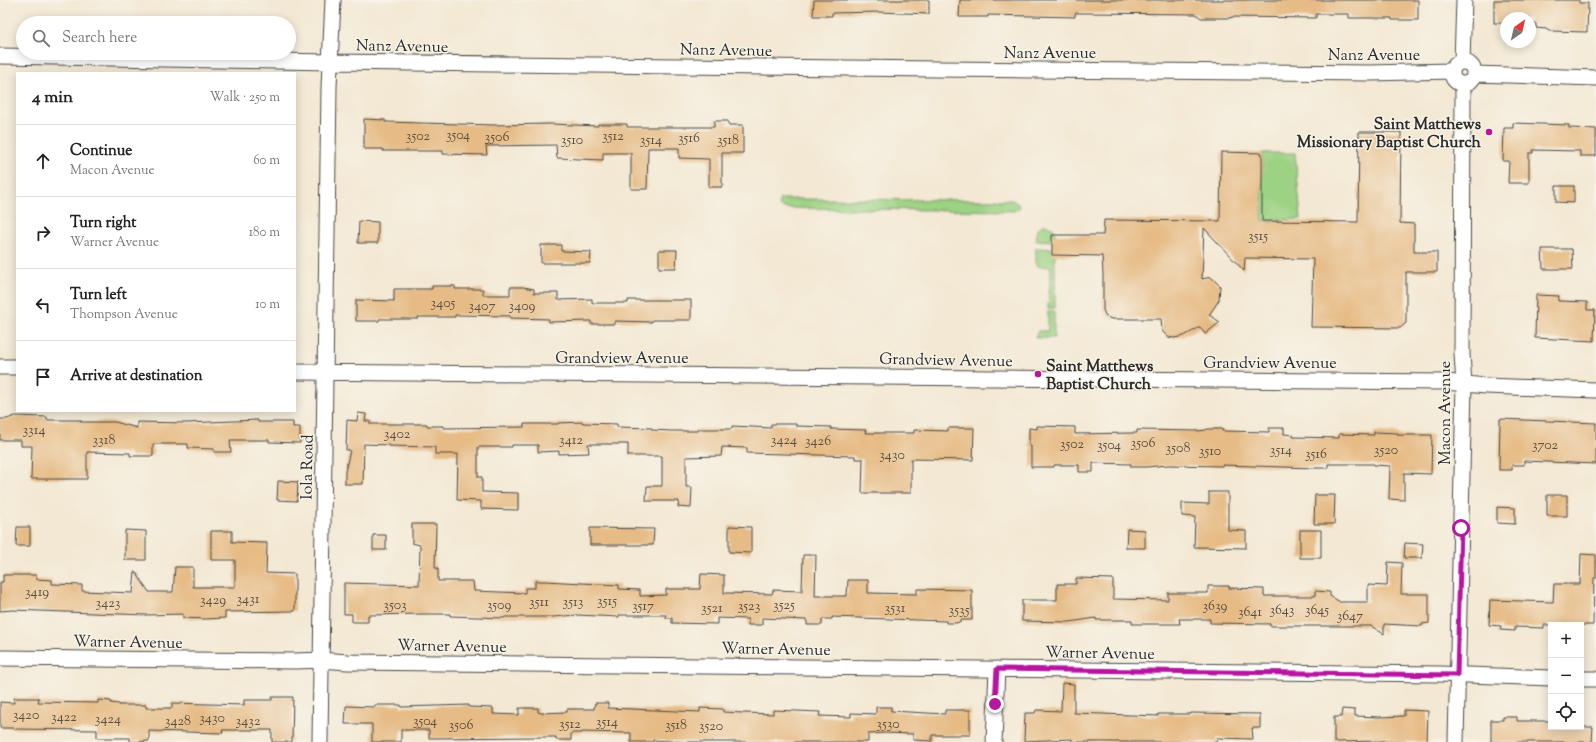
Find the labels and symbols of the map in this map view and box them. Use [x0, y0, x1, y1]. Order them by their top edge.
north arrow [1500, 12, 1536, 48]
street label: Nanz Avenue [356, 35, 448, 60]
street label: Nanz Avenue [680, 39, 772, 64]
street label: Nanz Avenue [1004, 43, 1096, 66]
street label: Nanz Avenue [1328, 45, 1420, 68]
place label: Saint Matthews Missionary Baptist Church [1297, 114, 1482, 155]
house number: 3504 [446, 126, 470, 146]
house number: 3502 [406, 127, 431, 147]
house number: 3512 [602, 127, 624, 147]
marker: Saint Matthews Missionary Baptist Church [1484, 127, 1494, 137]
house number: 3506 [485, 128, 509, 148]
house number: 3516 [678, 129, 700, 149]
house number: 3510 [561, 131, 583, 151]
house number: 3514 [640, 131, 662, 151]
house number: 3518 [717, 131, 739, 151]
house number: 3515 [1248, 227, 1268, 247]
house number: 3405 [431, 294, 456, 314]
house number: 3407 [468, 297, 496, 317]
house number: 3409 [509, 297, 536, 317]
street label: Grandview Avenue [555, 348, 689, 371]
street label: Grandview Avenue [879, 349, 1013, 374]
street label: Grandview Avenue [1203, 353, 1337, 376]
place label: Saint Matthews Baptist Church [1046, 356, 1153, 397]
street label: Macon Avenue [1435, 361, 1458, 465]
marker: Saint Matthews Baptist Church [1033, 369, 1043, 379]
house number: 3314 [22, 421, 46, 441]
house number: 3402 [384, 425, 411, 445]
house number: 3318 [92, 431, 116, 451]
house number: 3412 [559, 431, 583, 451]
house number: 3424 [771, 431, 797, 451]
house number: 3426 [805, 432, 831, 452]
street label: Iola Road [296, 434, 321, 500]
house number: 3506 [1131, 434, 1155, 454]
house number: 3502 [1060, 435, 1085, 455]
house number: 3504 [1097, 436, 1121, 456]
house number: 3702 [1532, 436, 1559, 456]
house number: 3508 [1166, 439, 1190, 459]
house number: 3514 [1270, 441, 1292, 461]
house number: 3520 [1374, 441, 1398, 461]
house number: 3510 [1199, 442, 1221, 462]
house number: 3516 [1305, 445, 1327, 465]
house number: 3430 [879, 446, 905, 466]
route start [1452, 519, 1470, 537]
house number: 3419 [25, 583, 49, 603]
house number: 3431 [236, 590, 260, 610]
house number: 3429 [200, 591, 226, 611]
house number: 3515 [597, 592, 617, 612]
house number: 3511 [529, 593, 549, 613]
house number: 3513 [563, 593, 584, 613]
house number: 3423 [96, 594, 121, 614]
house number: 3503 [383, 596, 407, 616]
house number: 3509 [487, 596, 512, 616]
house number: 3525 [773, 596, 795, 616]
house number: 3517 [632, 597, 654, 617]
house number: 3523 [738, 597, 761, 617]
house number: 3639 [1203, 597, 1228, 617]
house number: 3521 [701, 599, 723, 619]
house number: 3531 [885, 599, 906, 619]
house number: 3535 [949, 601, 970, 621]
house number: 3643 [1270, 601, 1295, 621]
house number: 3645 [1305, 601, 1329, 621]
house number: 3641 [1238, 603, 1262, 623]
house number: 3647 [1337, 607, 1363, 627]
street label: Warner Avenue [73, 631, 183, 656]
street label: Warner Avenue [397, 635, 507, 660]
street label: Warner Avenue [721, 638, 831, 663]
street label: Warner Avenue [1045, 642, 1155, 667]
route end [986, 695, 1004, 713]
house number: 3420 [13, 706, 39, 726]
house number: 3422 [51, 708, 77, 728]
house number: 3430 [199, 709, 225, 729]
house number: 3424 [95, 710, 121, 730]
house number: 3428 [165, 712, 191, 732]
house number: 3432 [236, 712, 261, 732]
house number: 3504 [413, 712, 437, 732]
house number: 3514 [596, 713, 618, 733]
house number: 3512 [559, 715, 581, 735]
house number: 3530 [876, 715, 900, 735]
house number: 3506 [449, 716, 473, 736]
house number: 3518 [665, 716, 687, 736]
house number: 3520 [699, 717, 723, 737]

